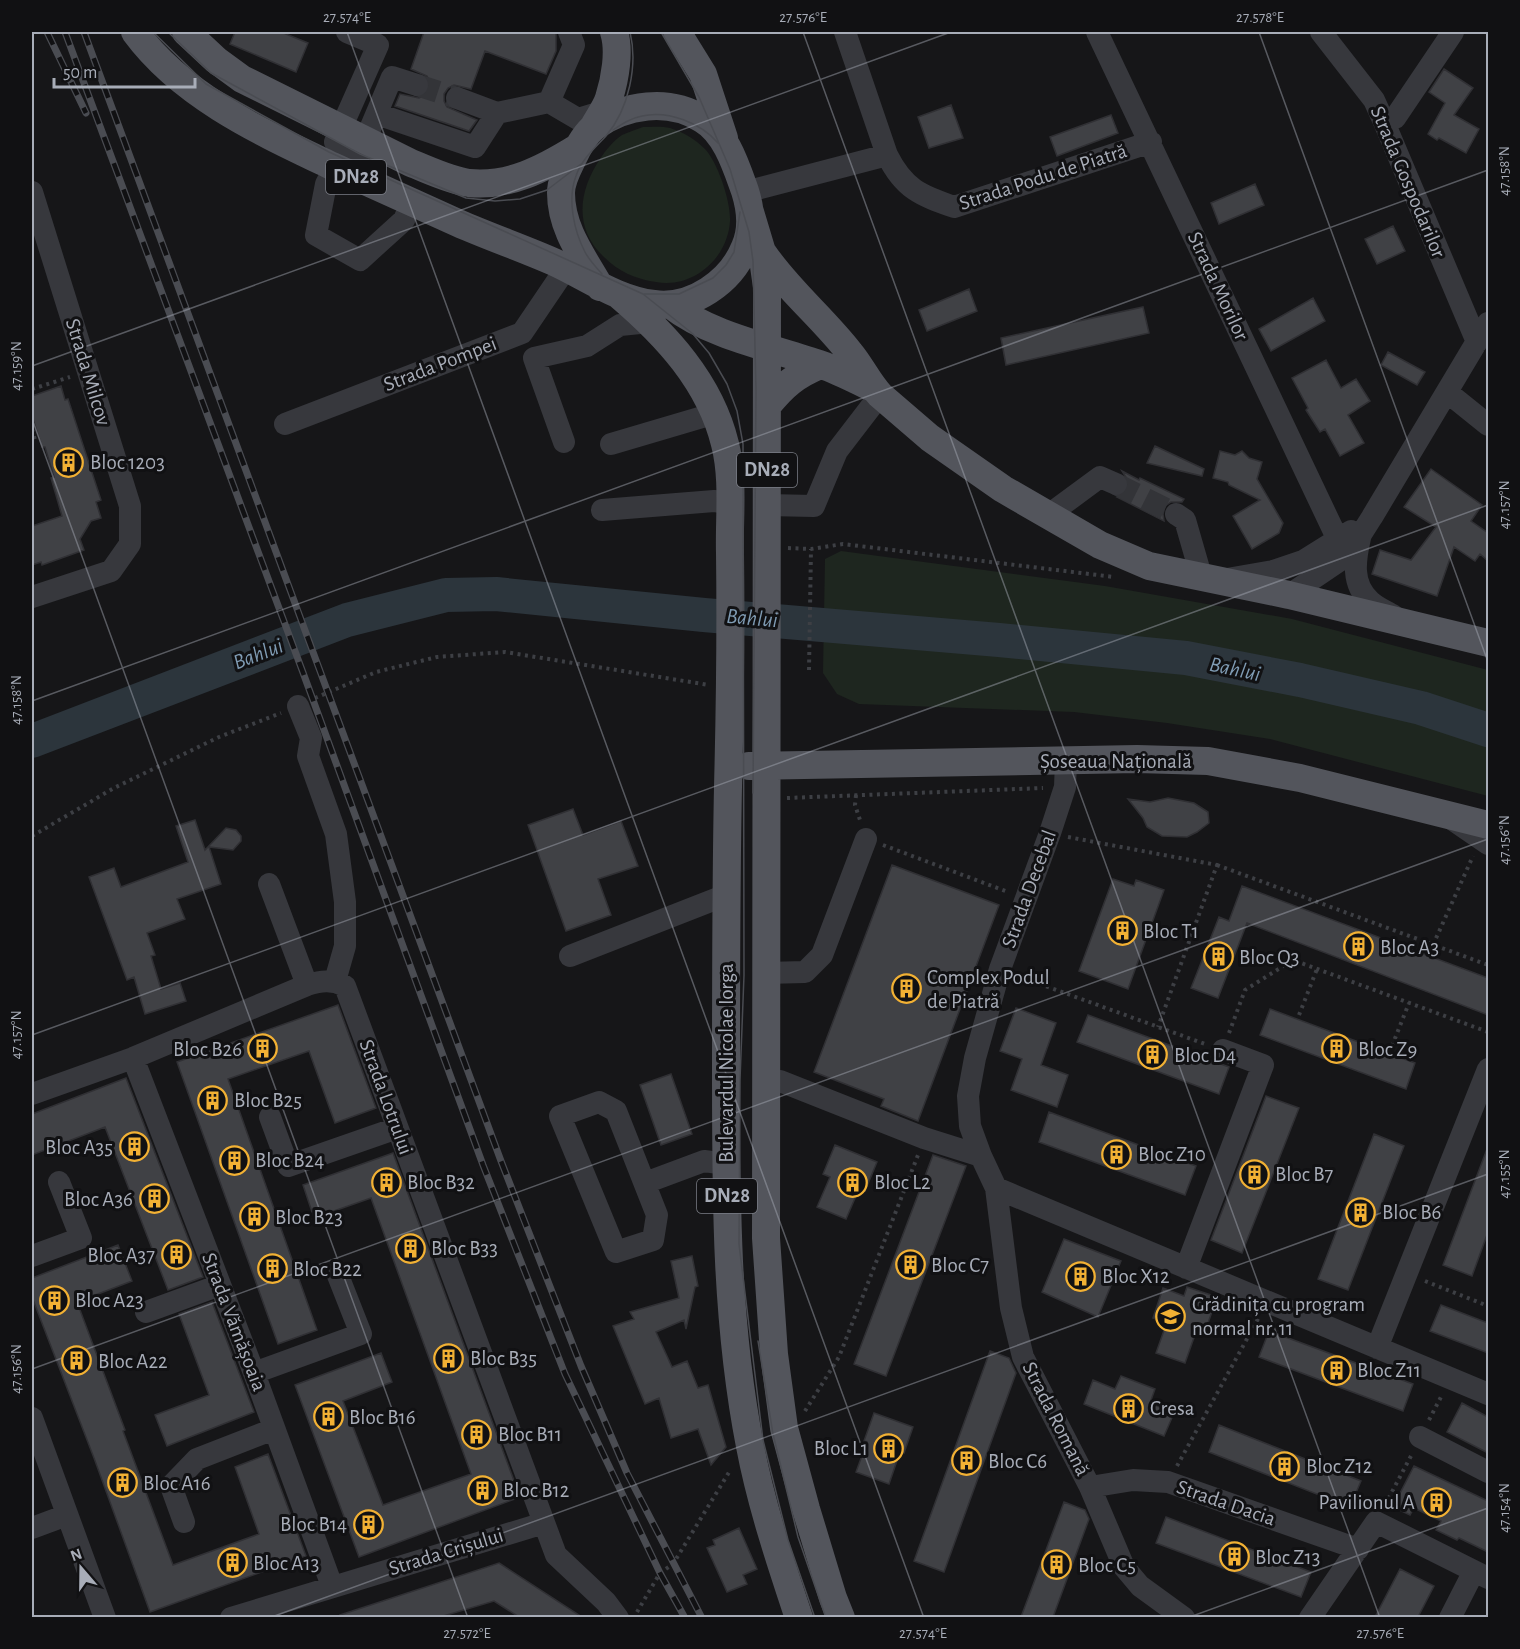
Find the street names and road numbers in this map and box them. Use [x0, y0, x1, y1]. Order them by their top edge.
street label: Strada Gospodarilor [1367, 103, 1449, 261]
street label: Strada Podu de Piatră [957, 140, 1130, 214]
road number: DN28 [326, 160, 386, 194]
street label: Strada Morilor [1184, 228, 1252, 344]
street label: Strada Milcov [62, 316, 114, 428]
street label: Strada Pompei [381, 333, 499, 395]
road number: DN28 [737, 453, 797, 487]
street label: Șoseaua Națională [1040, 751, 1192, 774]
street label: Strada Decebal [998, 827, 1060, 951]
street label: Bulevardul Nicolae Iorga [716, 963, 737, 1163]
street label: Strada Lotrului [355, 1037, 417, 1157]
road number: DN28 [697, 1179, 757, 1213]
street label: Strada Vămășoaia [196, 1250, 270, 1395]
street label: Strada Romană [1018, 1359, 1094, 1480]
street label: Strada Dacia [1174, 1476, 1278, 1530]
street label: Strada Crișului [386, 1525, 506, 1581]

